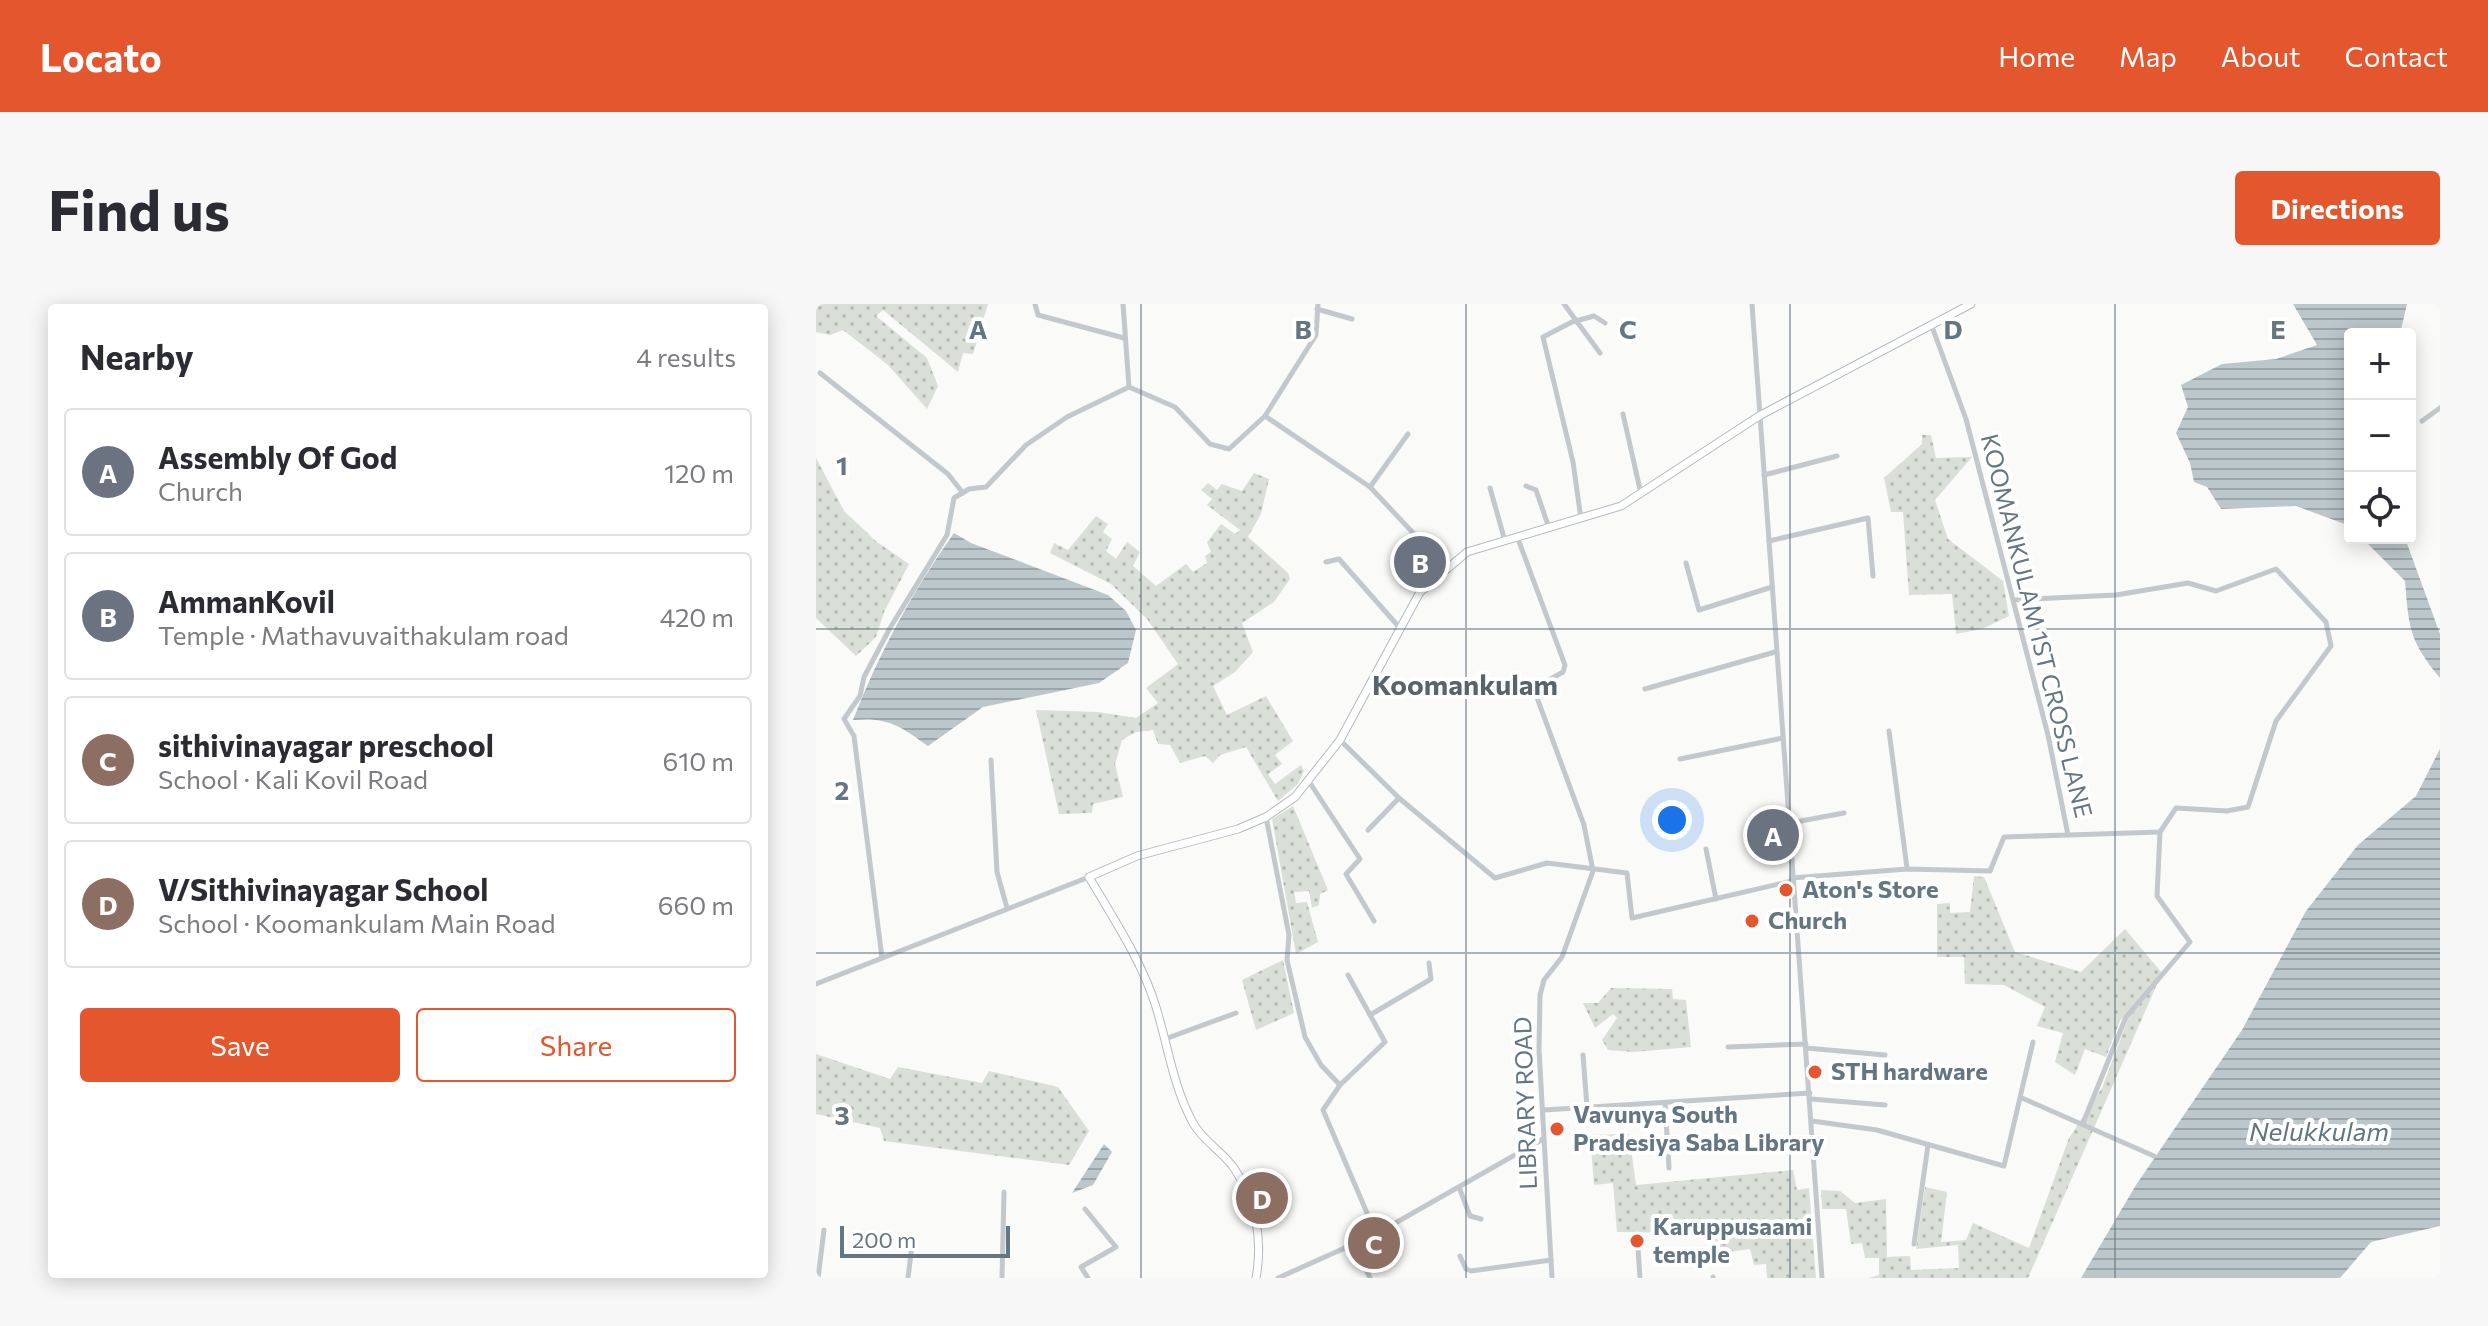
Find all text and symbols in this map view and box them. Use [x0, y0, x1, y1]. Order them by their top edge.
text: Locato [40, 33, 162, 80]
text: Home [1998, 39, 2075, 73]
text: Map [2119, 39, 2177, 73]
text: About [2221, 39, 2301, 73]
text: Contact [2345, 39, 2448, 73]
button: Directions [2235, 171, 2440, 245]
text: Find us [48, 174, 230, 243]
text: A [969, 313, 988, 344]
text: B [1294, 313, 1312, 344]
text: C [1619, 313, 1637, 344]
text: D [1943, 313, 1963, 344]
text: E [2270, 313, 2286, 344]
map controls [2344, 328, 2416, 544]
button: + [2344, 328, 2416, 400]
text: Nearby [80, 335, 194, 377]
text: 4 results [636, 341, 736, 372]
button: − [2344, 400, 2416, 472]
street label: KOOMANKULAM 1ST CROSS LANE [1976, 431, 2099, 820]
text: Assembly Of God [158, 438, 397, 475]
text: 1 [836, 449, 848, 480]
text: A [99, 457, 117, 488]
text: 120 m [664, 457, 734, 488]
button: locate [2344, 472, 2416, 544]
text: Church [158, 475, 243, 506]
pin: B [1394, 532, 1446, 592]
text: AmmanKovil [158, 582, 335, 619]
text: B [99, 601, 117, 632]
text: 420 m [660, 601, 734, 632]
text: Temple · Mathavuvaithakulam road [158, 619, 569, 650]
district label: Koomankulam [1372, 667, 1558, 701]
text: sithivinayagar preschool [158, 726, 494, 763]
text: C [99, 745, 117, 776]
text: 610 m [662, 745, 734, 776]
text: School · Kali Kovil Road [158, 763, 428, 794]
text: 2 [835, 774, 849, 805]
your location [1652, 800, 1692, 840]
pin: A [1747, 805, 1799, 865]
text: V/Sithivinayagar School [158, 870, 488, 907]
place label: Aton's Store [1802, 874, 1939, 903]
marker: Aton's Store [1777, 881, 1795, 899]
text: D [98, 889, 118, 920]
text: 660 m [658, 889, 734, 920]
place label: Church [1768, 905, 1847, 934]
text: School · Koomankulam Main Road [158, 907, 556, 938]
marker: Church [1743, 912, 1761, 930]
button: Save [80, 1008, 400, 1082]
button: Share [416, 1008, 736, 1082]
street label: LIBRARY ROAD [1507, 1016, 1542, 1190]
place label: STH hardware [1831, 1056, 1988, 1085]
marker: STH hardware [1806, 1063, 1824, 1081]
text: 3 [834, 1099, 850, 1130]
place label: Vavunya South Pradesiya Saba Library [1573, 1099, 1824, 1156]
water label: Nelukkulam [2249, 1115, 2389, 1146]
marker: Vavunya South Pradesiya Saba Library [1548, 1120, 1566, 1138]
pin: D [1236, 1168, 1288, 1228]
place label: Karuppusaami temple [1653, 1211, 1812, 1268]
pin: C [1348, 1213, 1400, 1273]
scale bar [840, 1222, 1010, 1258]
text: 200 m [852, 1226, 916, 1253]
marker: Karuppusaami temple [1628, 1232, 1646, 1250]

